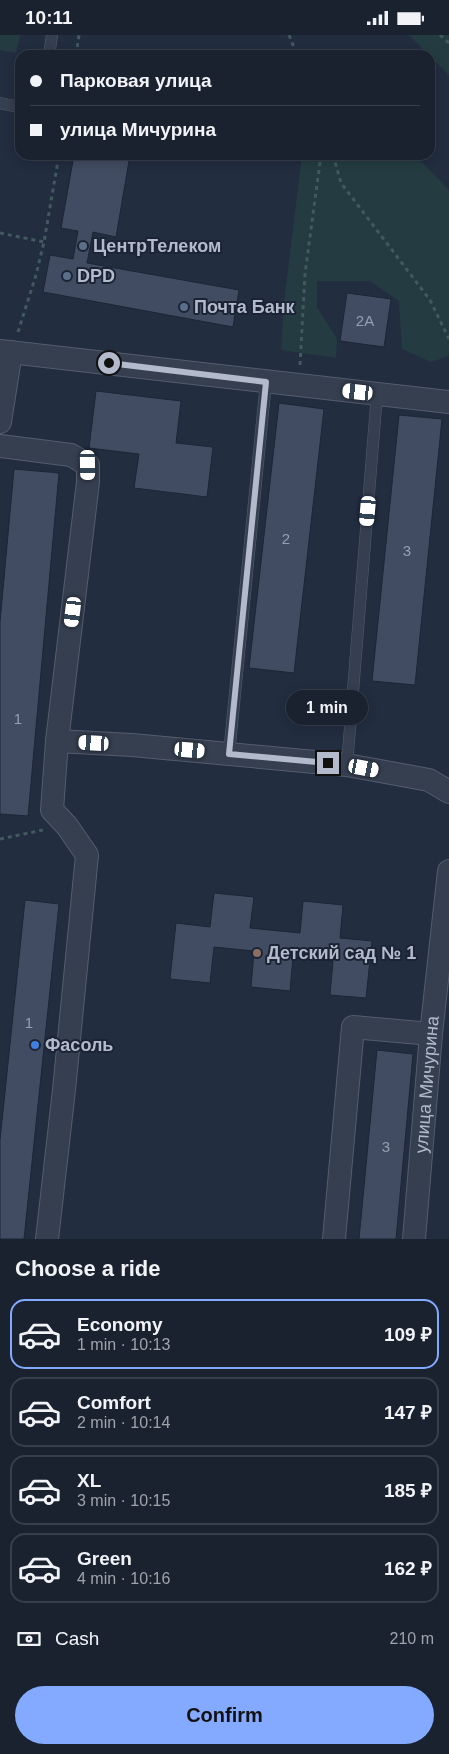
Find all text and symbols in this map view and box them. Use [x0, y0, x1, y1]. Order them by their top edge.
text: 10:11 [25, 7, 73, 28]
text: Парковая улица [60, 70, 212, 91]
text: улица Мичурина [60, 119, 216, 140]
place label: ЦентрТелеком [93, 236, 221, 256]
marker: ЦентрТелеком [77, 240, 89, 252]
place label: DPD [77, 266, 115, 286]
marker: DPD [61, 270, 73, 282]
place label: Почта Банк [194, 297, 296, 317]
marker: Почта Банк [178, 301, 190, 313]
house number: 2А [356, 312, 374, 329]
route start [98, 352, 120, 374]
car [342, 383, 373, 401]
car [80, 450, 95, 480]
car [359, 495, 376, 527]
house number: 2 [282, 530, 290, 547]
house number: 3 [403, 542, 411, 559]
car [63, 596, 82, 628]
callout: 1 min [287, 691, 369, 725]
text: 1 min [306, 699, 348, 716]
house number: 1 [14, 710, 22, 727]
car [78, 735, 109, 751]
car [174, 741, 205, 759]
route end [317, 752, 339, 774]
car [347, 758, 380, 778]
place label: Детский сад № 1 [267, 943, 416, 963]
marker: Детский сад № 1 [251, 947, 263, 959]
house number: 1 [25, 1014, 33, 1031]
street label: улица Мичурина [411, 1014, 443, 1154]
place label: Фасоль [45, 1035, 113, 1055]
marker: Фасоль [29, 1039, 41, 1051]
house number: 3 [382, 1138, 390, 1155]
text: Choose a ride [15, 1256, 160, 1281]
icon: car [17, 1312, 62, 1357]
text: Economy [77, 1314, 163, 1335]
text: 109 ₽ [384, 1324, 432, 1345]
text: 1 min · 10:13 [77, 1336, 170, 1353]
icon: car [17, 1390, 62, 1435]
text: Comfort [77, 1392, 151, 1413]
text: 147 ₽ [384, 1402, 432, 1423]
text: 2 min · 10:14 [77, 1414, 170, 1431]
icon: car [17, 1468, 62, 1513]
text: XL [77, 1470, 101, 1491]
text: 185 ₽ [384, 1480, 432, 1501]
text: 3 min · 10:15 [77, 1492, 170, 1509]
icon: car [17, 1546, 62, 1591]
text: Green [77, 1548, 132, 1569]
text: 162 ₽ [384, 1558, 432, 1579]
text: 4 min · 10:16 [77, 1570, 170, 1587]
icon: cash [15, 1625, 43, 1653]
text: Cash [55, 1628, 99, 1649]
text: 210 m [390, 1630, 434, 1647]
button: Confirm [15, 1686, 434, 1744]

